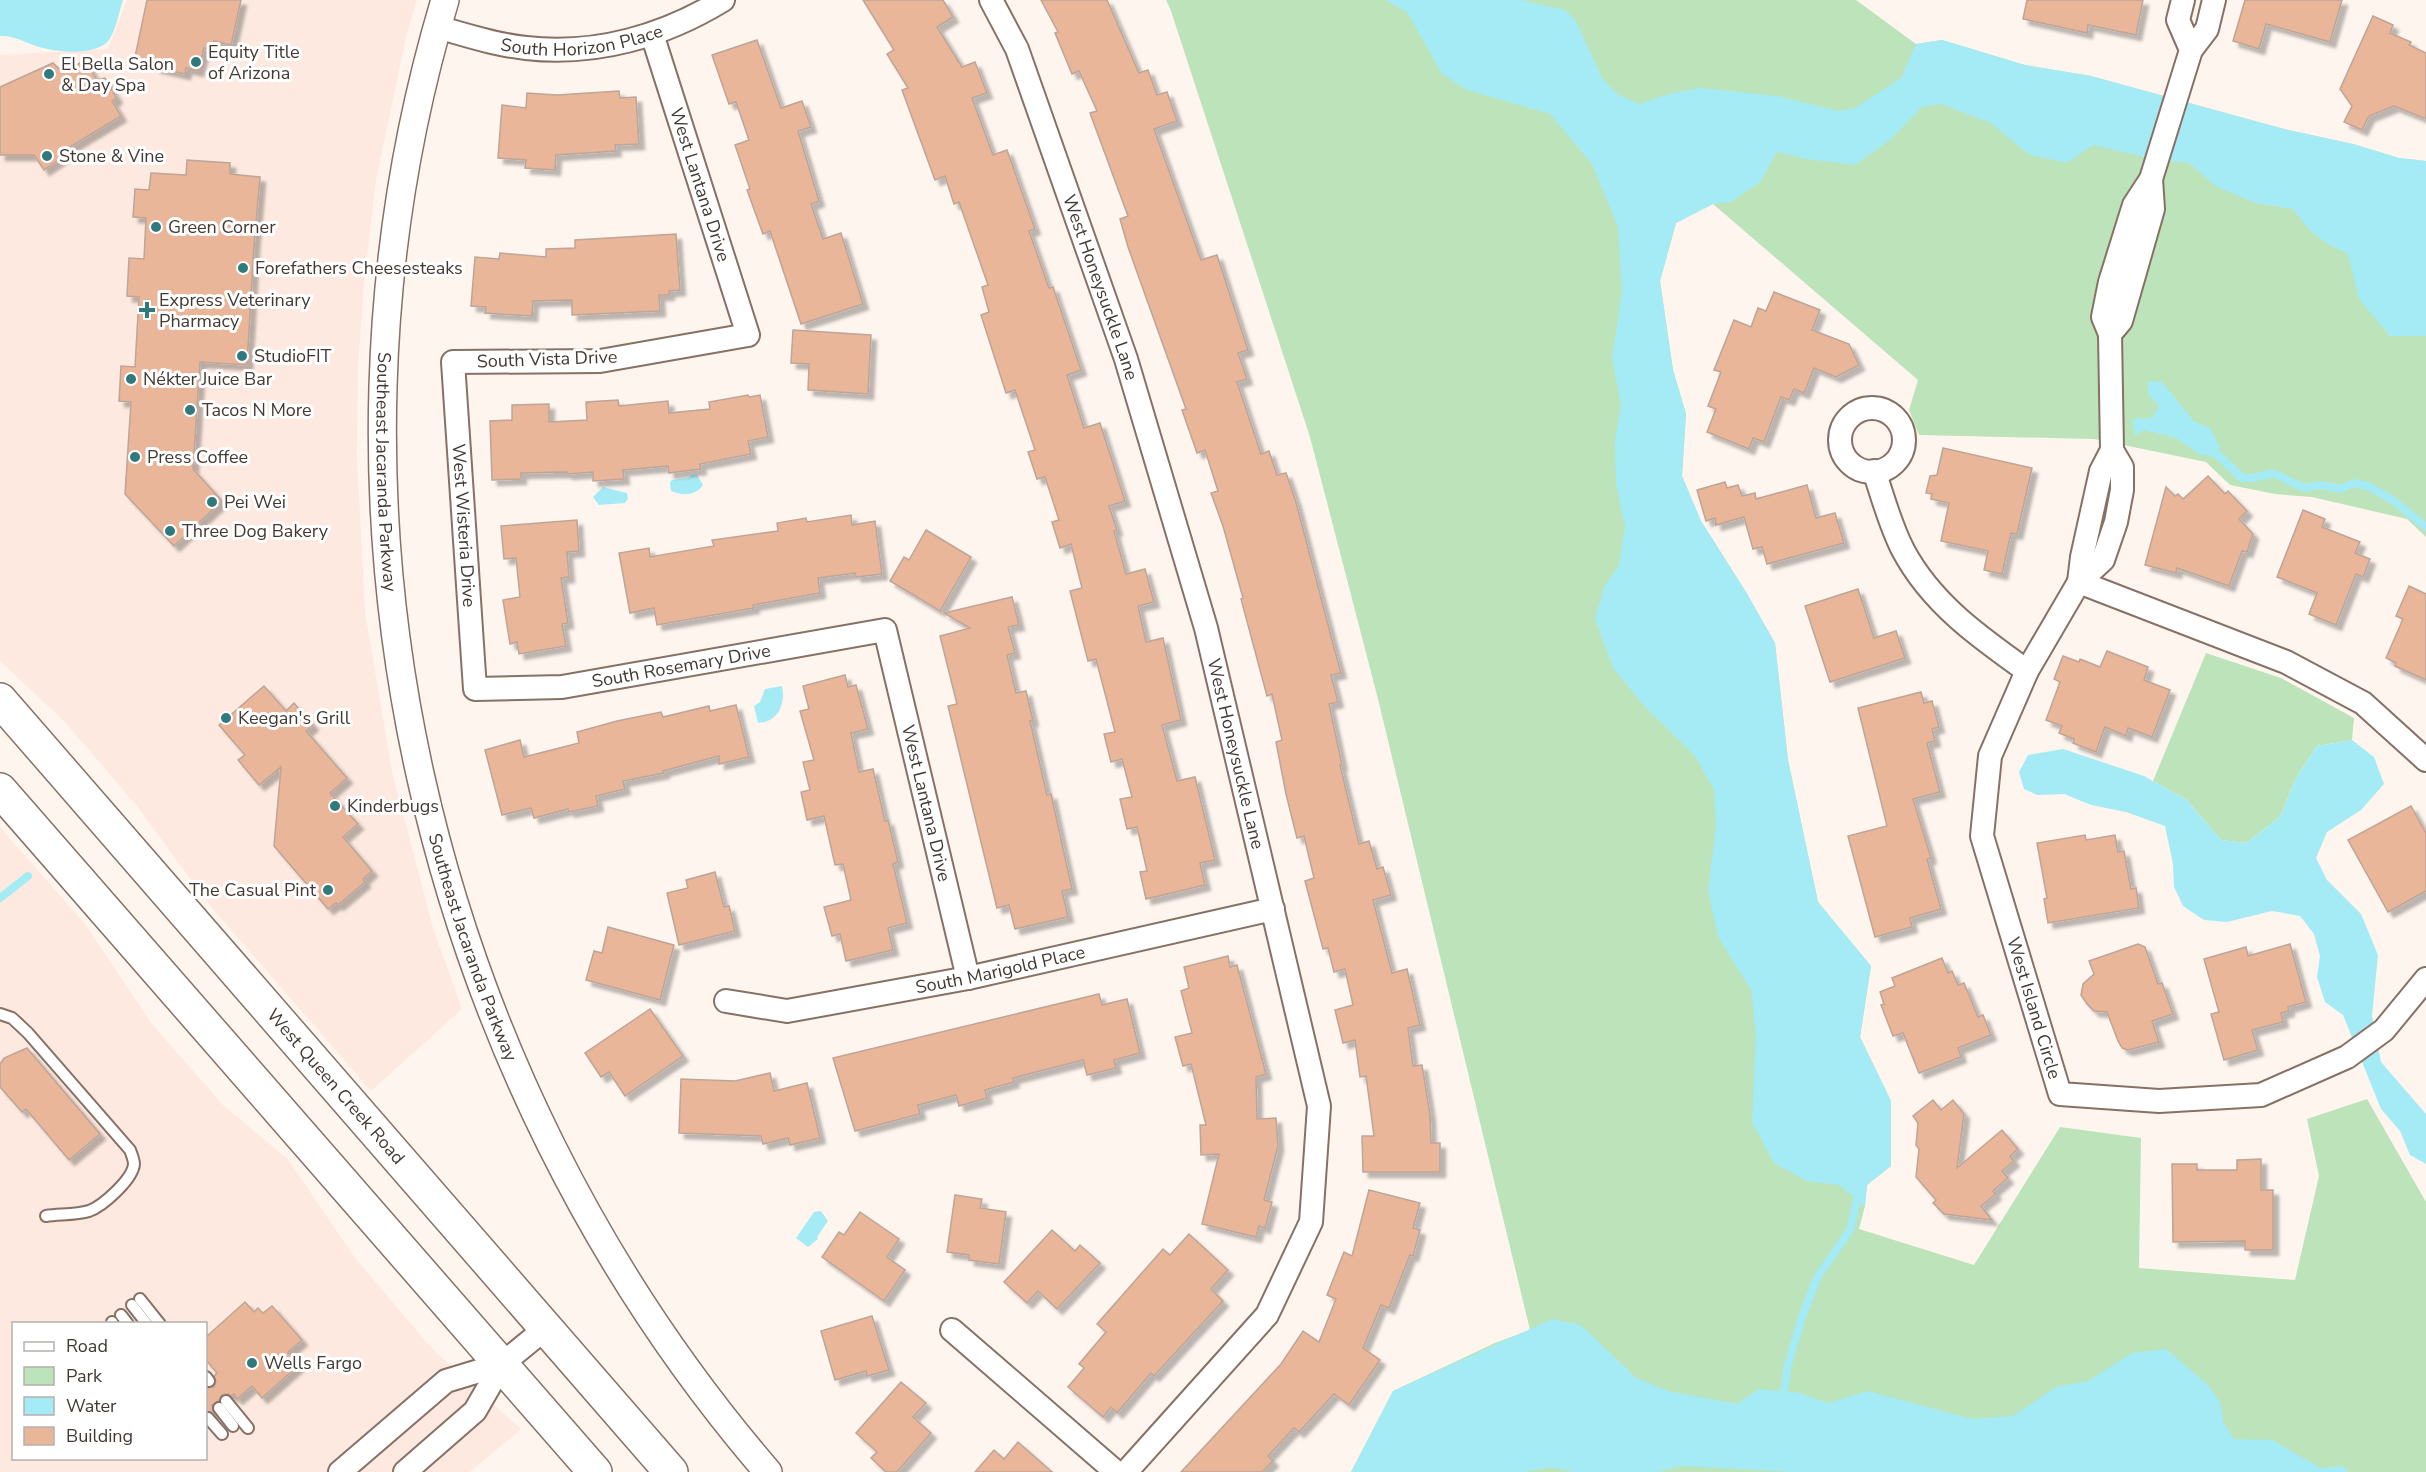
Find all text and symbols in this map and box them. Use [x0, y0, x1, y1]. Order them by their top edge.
street label: South Horizon Place [499, 19, 666, 62]
place label: Equity Title of Arizona [208, 40, 300, 85]
place label: El Bella Salon & Day Spa [61, 52, 174, 97]
marker: Equity Title of Arizona [189, 55, 203, 69]
marker: El Bella Salon & Day Spa [42, 67, 56, 81]
street label: West Lantana Drive [664, 104, 736, 265]
place label: Stone & Vine [59, 144, 164, 168]
marker: Stone & Vine [40, 149, 54, 163]
street label: West Honeysuckle Lane [1057, 191, 1144, 383]
place label: Green Corner [168, 215, 276, 239]
marker: Green Corner [149, 220, 163, 234]
place label: Forefathers Cheesesteaks [255, 256, 463, 280]
marker: Forefathers Cheesesteaks [236, 261, 250, 275]
place label: Express Veterinary Pharmacy [159, 288, 311, 333]
marker: Express Veterinary Pharmacy [140, 303, 154, 317]
place label: StudioFIT [254, 344, 332, 368]
street label: South Vista Drive [476, 345, 618, 373]
marker: StudioFIT [235, 349, 249, 363]
street label: Southeast Jacaranda Parkway [370, 351, 403, 593]
place label: Nékter Juice Bar [143, 367, 273, 391]
marker: Nékter Juice Bar [124, 372, 138, 386]
place label: Tacos N More [202, 398, 312, 422]
marker: Tacos N More [183, 403, 197, 417]
street label: West Wisteria Drive [447, 443, 481, 608]
place label: Press Coffee [147, 445, 248, 469]
marker: Press Coffee [128, 450, 142, 464]
place label: Pei Wei [224, 490, 286, 514]
marker: Pei Wei [205, 495, 219, 509]
place label: Three Dog Bakery [182, 519, 329, 543]
marker: Three Dog Bakery [163, 524, 177, 538]
street label: South Rosemary Drive [590, 638, 772, 694]
street label: West Honeysuckle Lane [1202, 656, 1270, 852]
place label: Keegan's Grill [238, 706, 351, 730]
marker: Keegan's Grill [219, 711, 233, 725]
street label: West Lantana Drive [896, 722, 957, 884]
place label: Kinderbugs [347, 794, 439, 818]
marker: Kinderbugs [328, 799, 342, 813]
street label: Southeast Jacaranda Parkway [423, 831, 523, 1066]
place label: The Casual Pint [189, 878, 317, 902]
marker: The Casual Pint [321, 883, 335, 897]
street label: West Island Circle [2001, 934, 2067, 1082]
street label: South Marigold Place [913, 940, 1087, 999]
street label: West Queen Creek Road [262, 1003, 410, 1169]
legend [12, 1322, 207, 1460]
text: Road [66, 1334, 108, 1358]
place label: Wells Fargo [264, 1351, 362, 1375]
marker: Wells Fargo [245, 1356, 259, 1370]
text: Park [66, 1364, 103, 1388]
text: Water [66, 1394, 117, 1418]
text: Building [66, 1424, 133, 1448]

